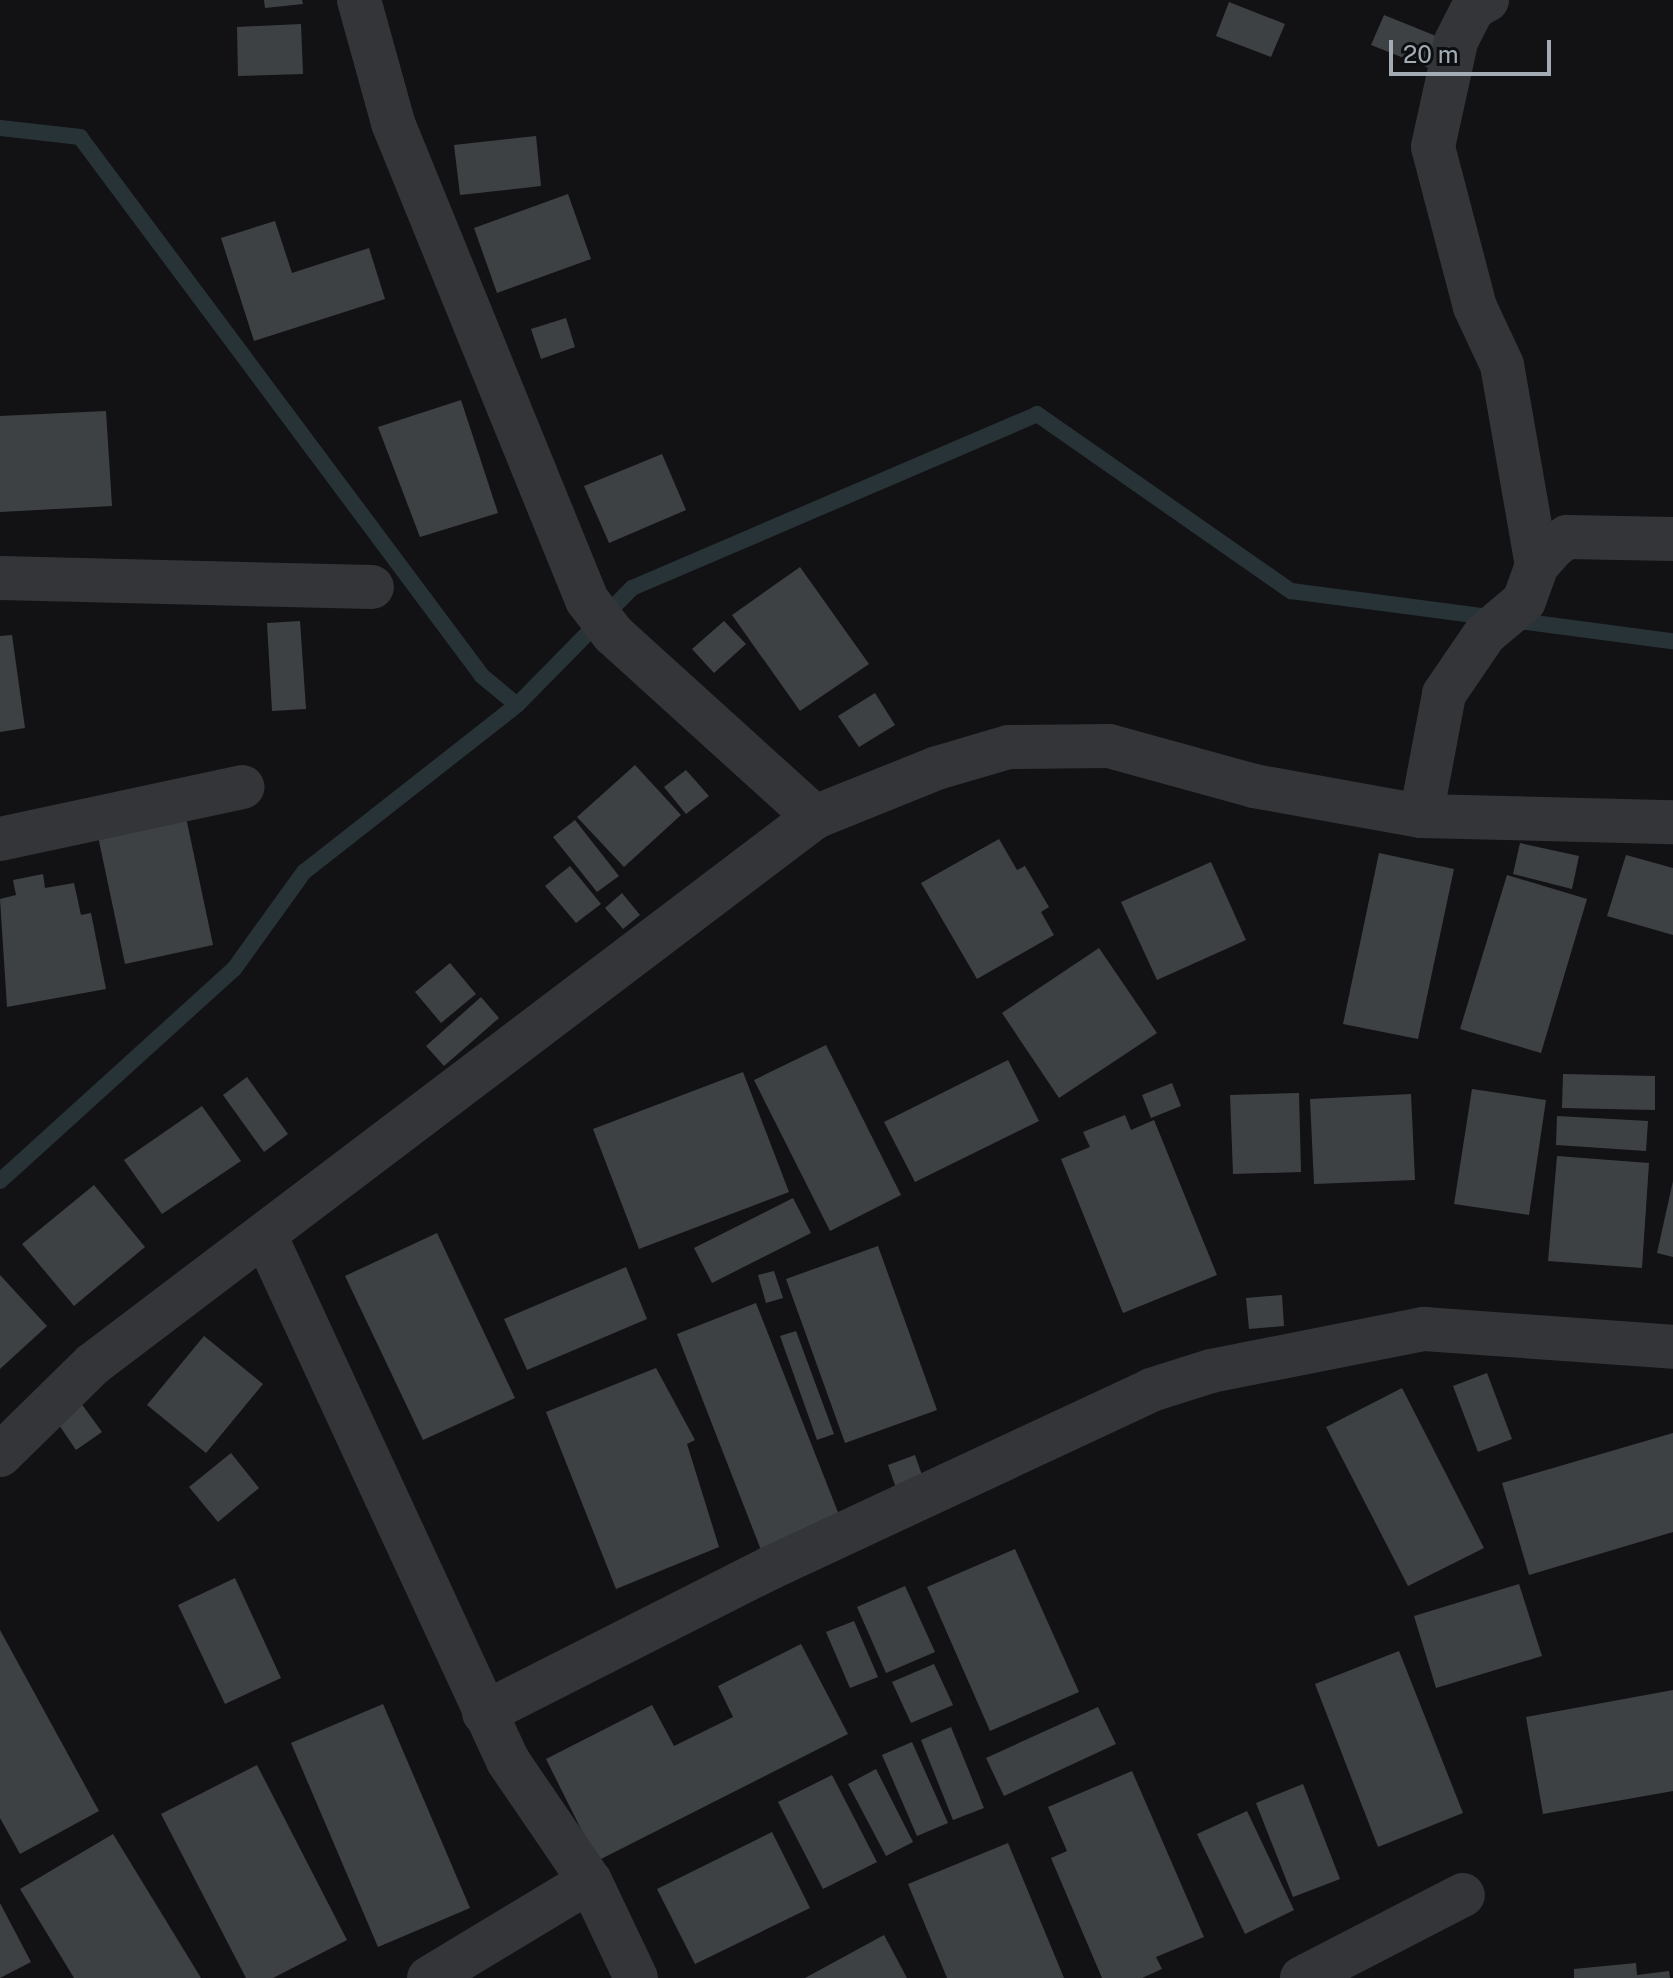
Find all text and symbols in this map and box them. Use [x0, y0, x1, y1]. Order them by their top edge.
scale bar [1393, 24, 1555, 74]
text: 20 m [1403, 40, 1459, 68]

